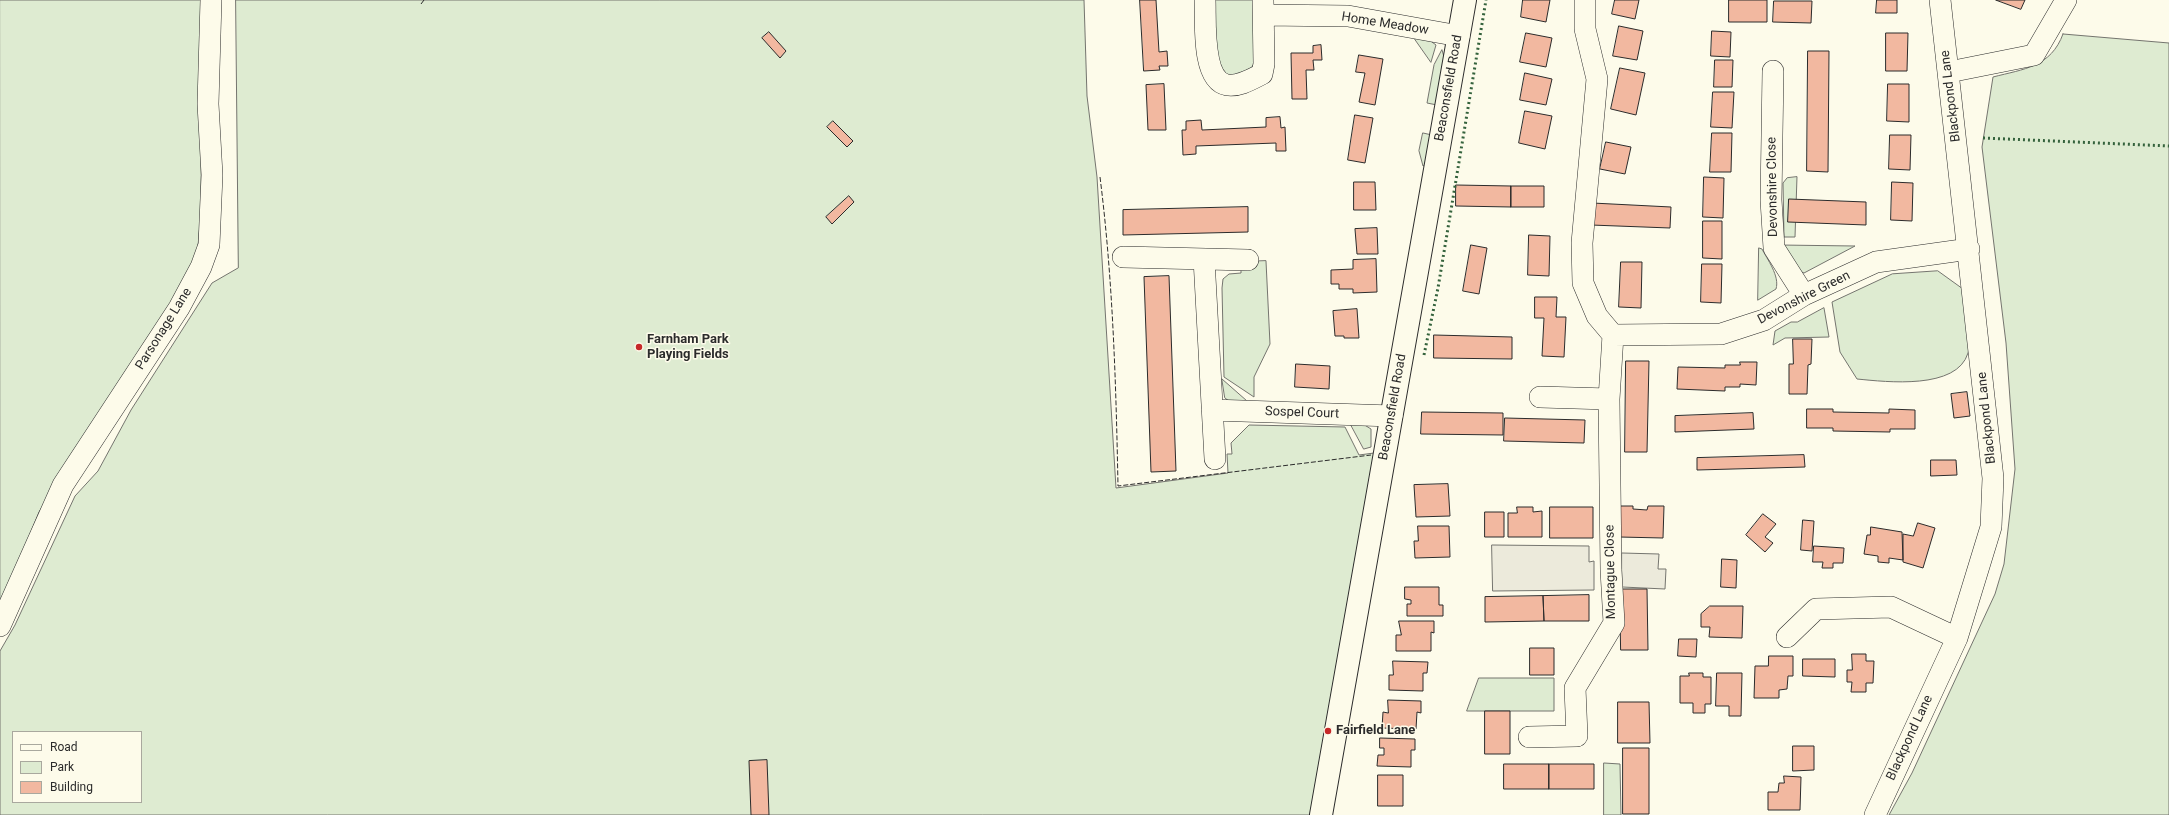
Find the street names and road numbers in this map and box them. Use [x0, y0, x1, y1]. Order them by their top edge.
street label: Home Meadow [1340, 9, 1430, 39]
street label: Beaconsfield Road [1432, 34, 1466, 142]
street label: Blackpond Lane [1938, 49, 1964, 143]
street label: Devonshire Close [1764, 137, 1782, 237]
street label: Devonshire Green [1755, 268, 1853, 328]
street label: Parsonage Lane [133, 285, 195, 373]
street label: Beaconsfield Road [1376, 353, 1410, 461]
street label: Blackpond Lane [1974, 371, 2000, 465]
street label: Sospel Court [1265, 404, 1339, 422]
street label: Montague Close [1602, 525, 1620, 619]
street label: Blackpond Lane [1883, 693, 1937, 783]

